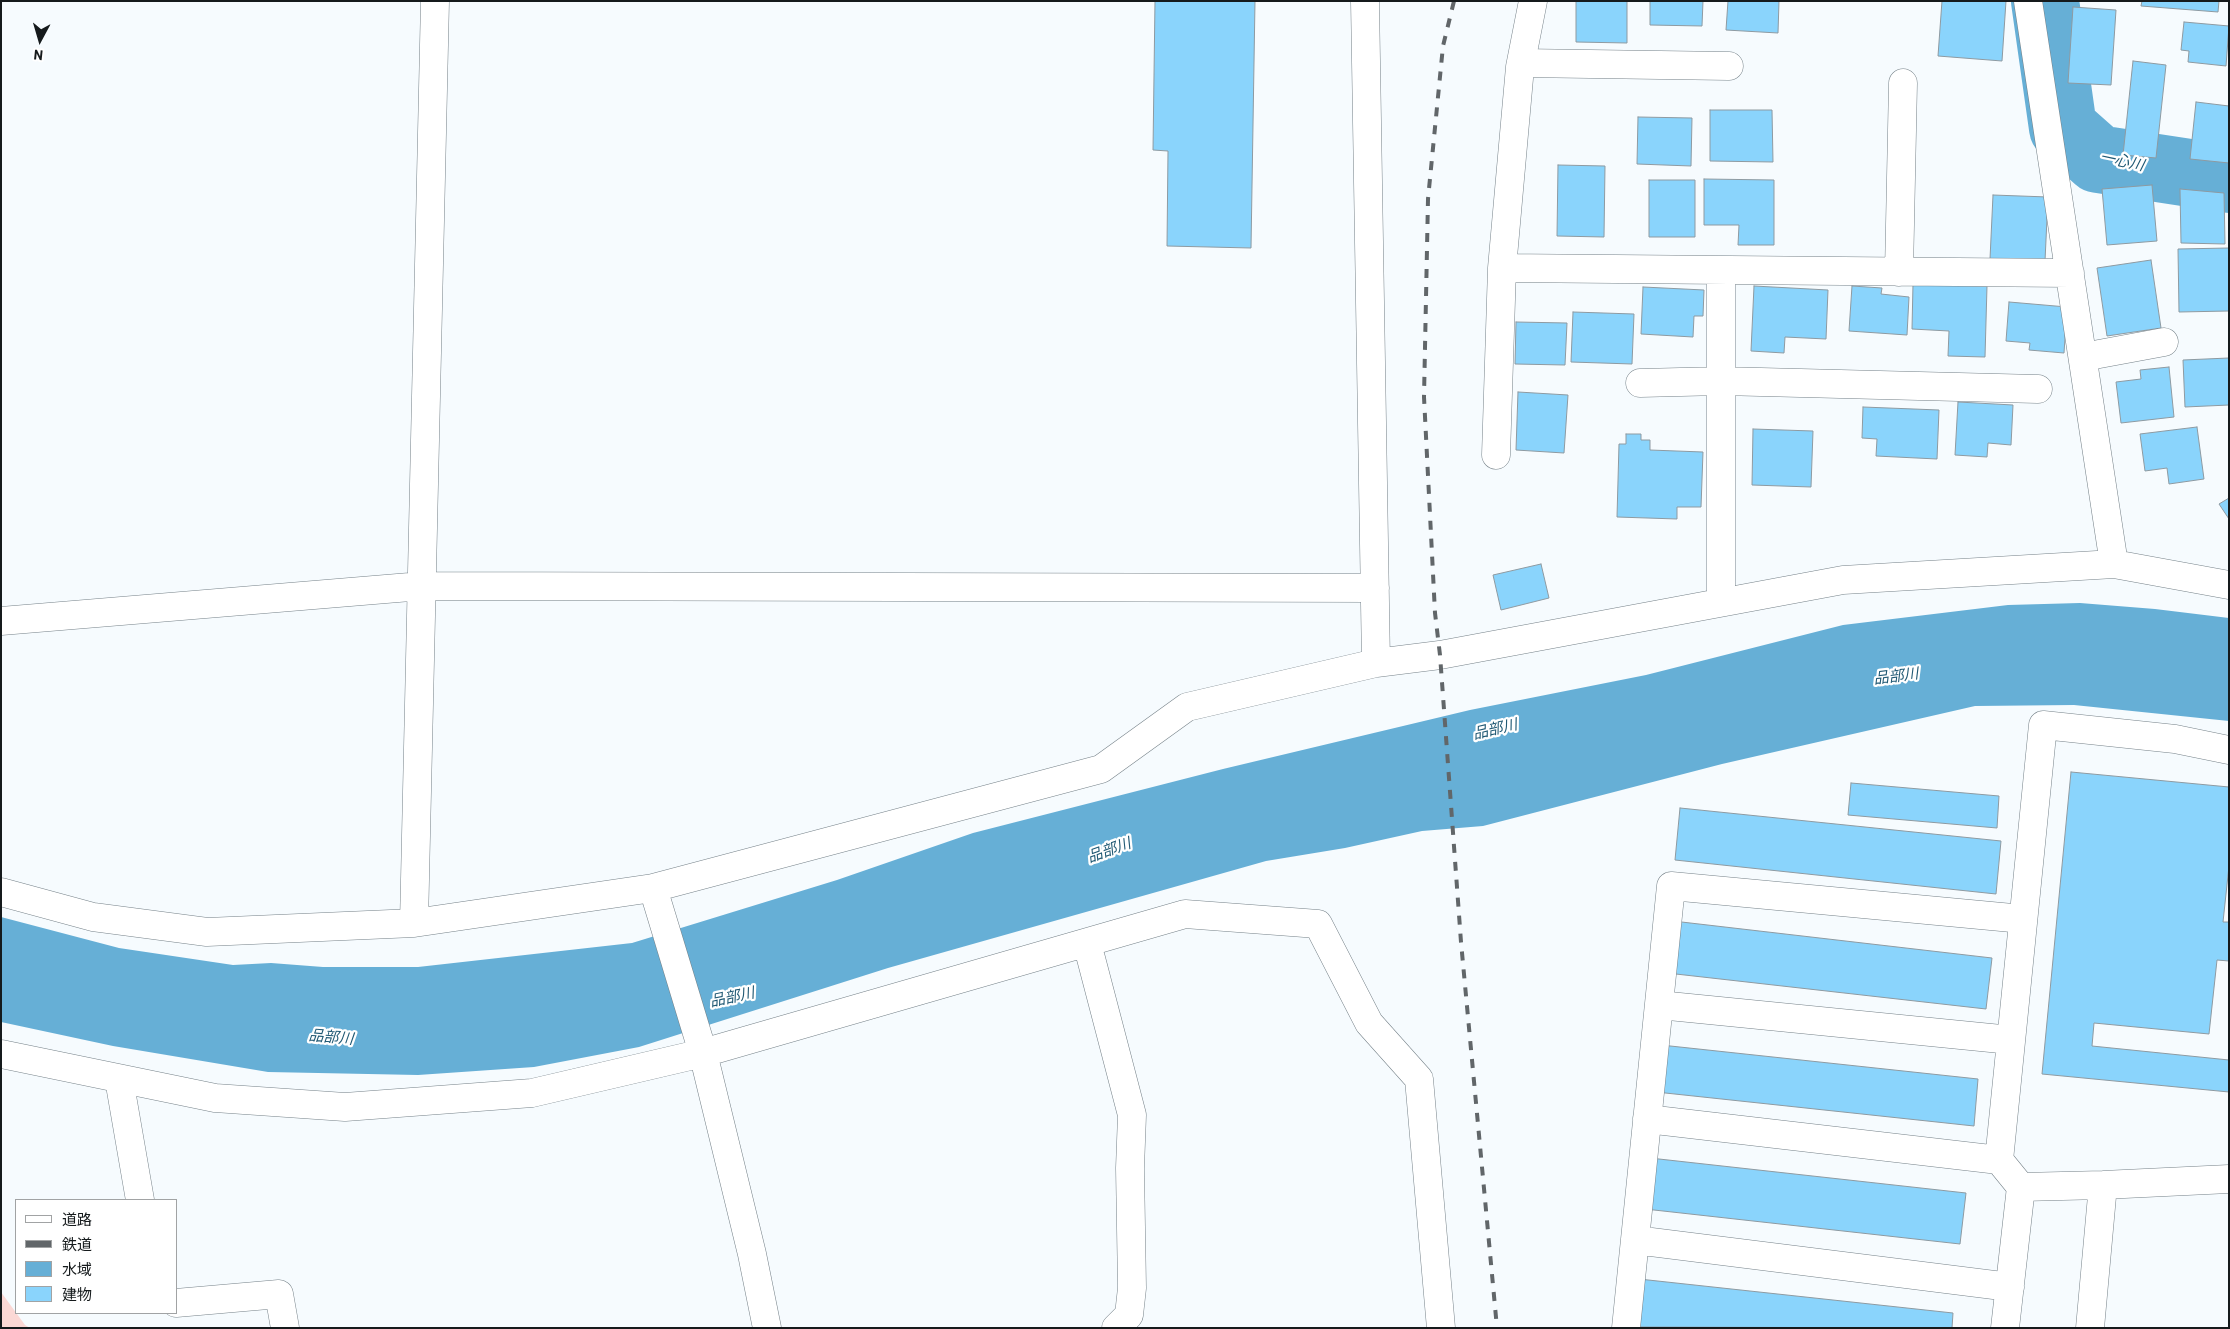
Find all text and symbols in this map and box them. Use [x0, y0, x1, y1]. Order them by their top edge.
north arrow [15, 15, 65, 65]
text: N [33, 46, 44, 64]
water label: 一心川 [2098, 148, 2146, 174]
water label: 品部川 [1873, 664, 1919, 688]
water label: 品部川 [1471, 715, 1519, 743]
water label: 品部川 [1085, 834, 1133, 866]
water label: 品部川 [708, 984, 756, 1010]
water label: 品部川 [308, 1026, 354, 1048]
legend [15, 1199, 178, 1314]
text: 道路 [62, 1210, 92, 1228]
text: 鉄道 [62, 1235, 92, 1253]
text: 水域 [62, 1260, 92, 1278]
text: 建物 [62, 1285, 92, 1303]

